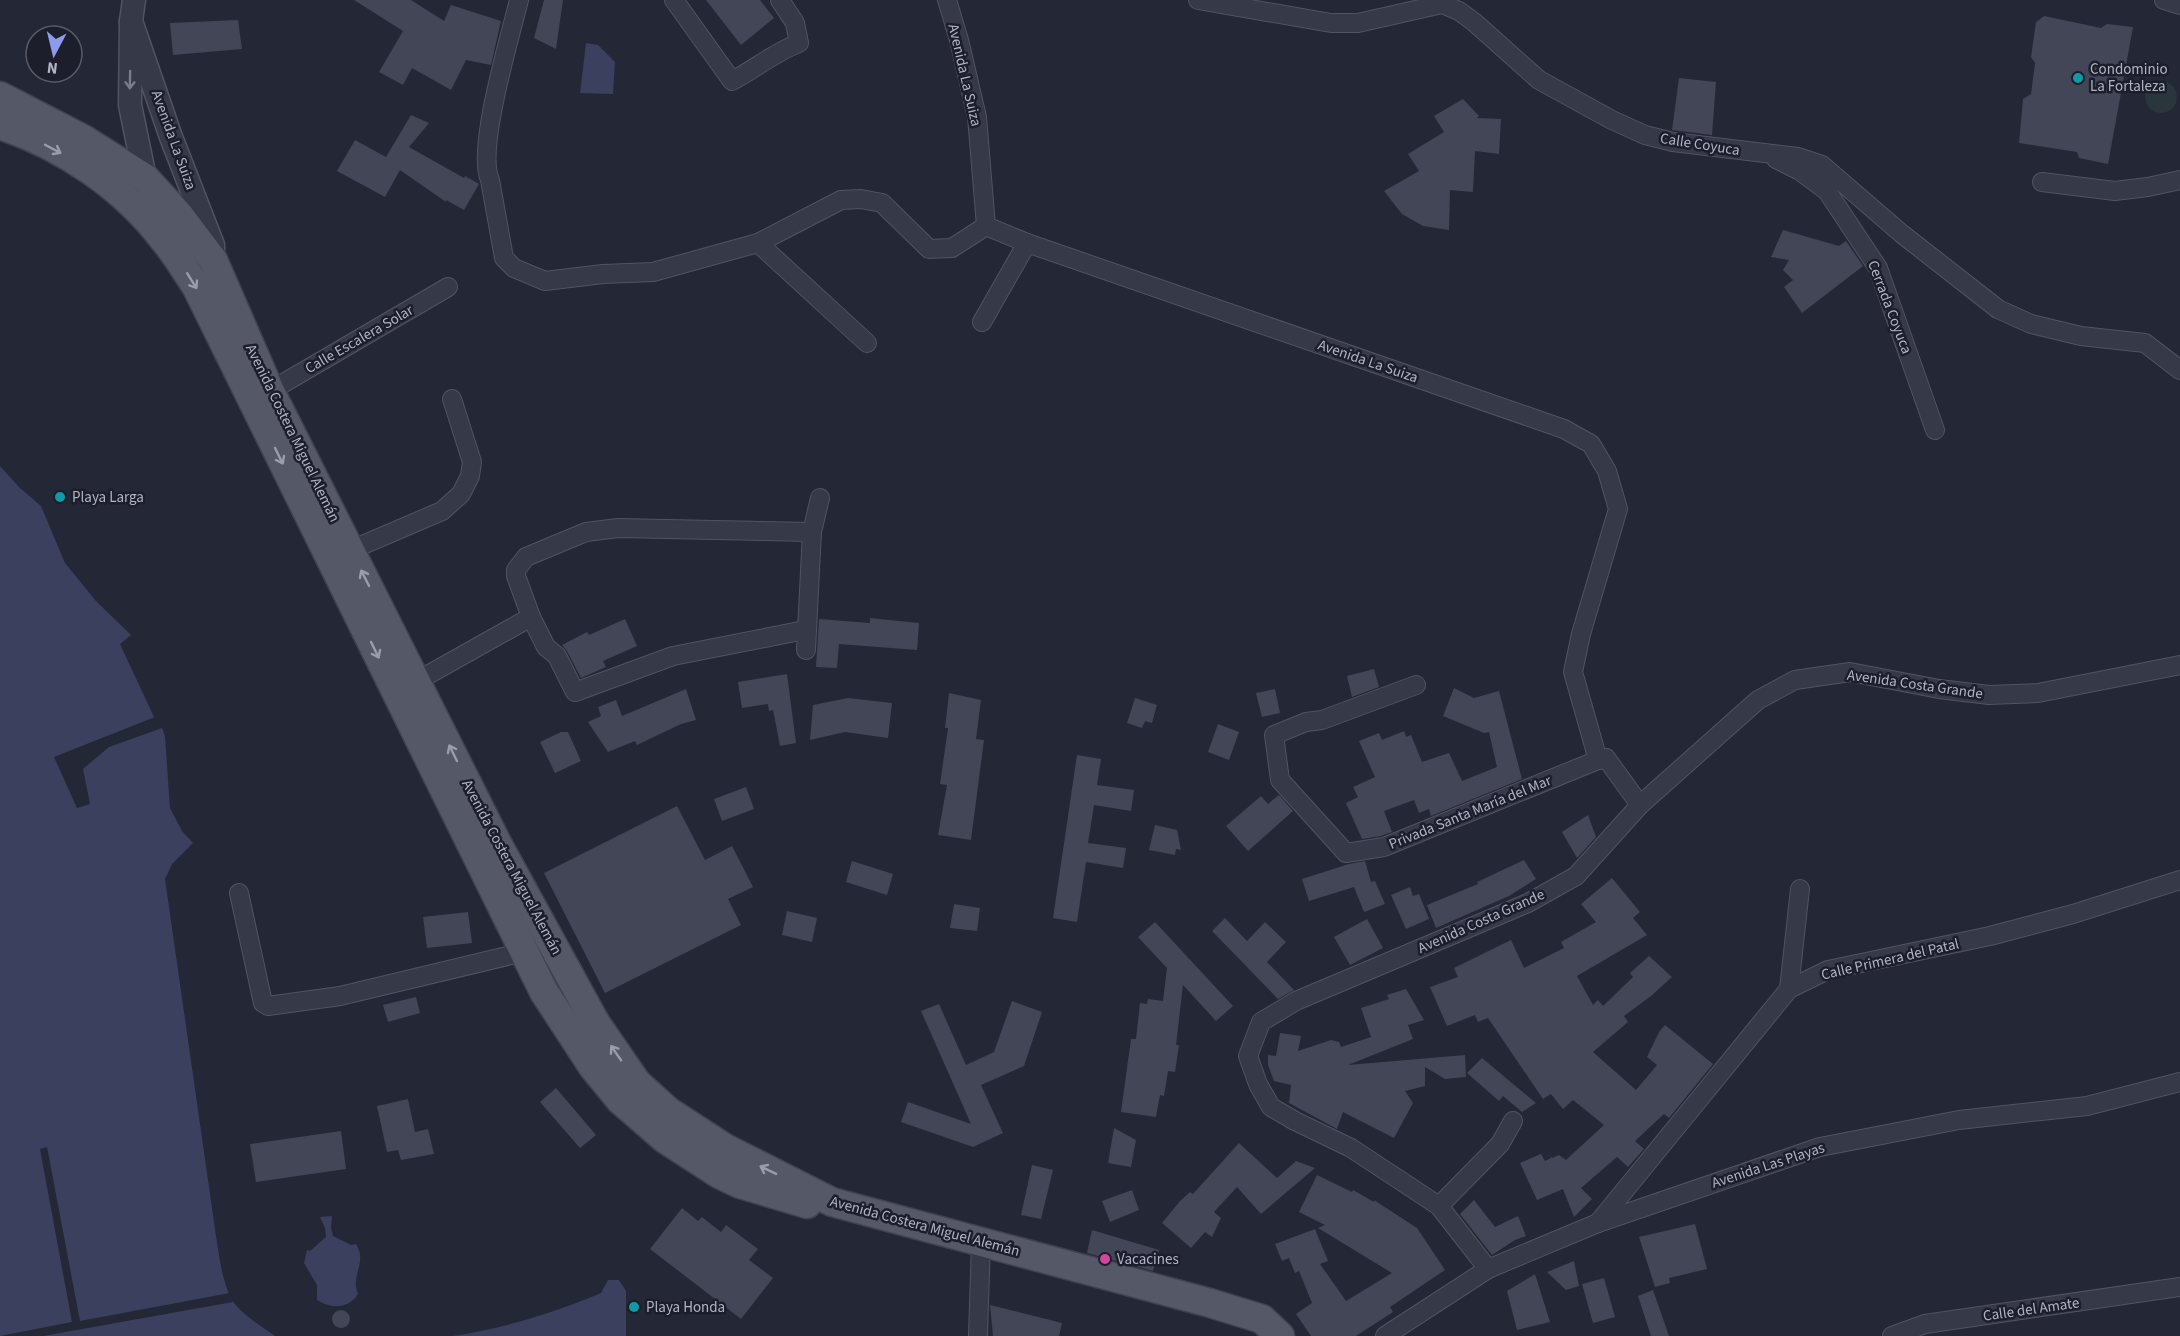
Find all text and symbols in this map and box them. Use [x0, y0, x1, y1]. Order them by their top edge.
street label: Avenida La Suiza [943, 22, 986, 128]
north arrow [24, 24, 84, 84]
text: N [46, 56, 59, 79]
place label: Condominio La Fortaleza [2090, 59, 2168, 97]
one-way arrow [124, 69, 136, 89]
marker: Condominio La Fortaleza [2071, 71, 2085, 85]
street label: Avenida La Suiza [146, 87, 201, 193]
street label: Calle Coyuca [1659, 128, 1741, 161]
one-way arrow [44, 144, 62, 155]
street label: Cerrada Coyuca [1862, 257, 1917, 357]
one-way arrow [186, 273, 199, 290]
street label: Calle Escalera Solar [301, 299, 418, 379]
street label: Avenida La Suiza [1315, 335, 1421, 388]
street label: Avenida Costera Miguel Alemán [240, 341, 345, 526]
one-way arrow [274, 446, 286, 464]
place label: Playa Larga [72, 487, 144, 508]
marker: Playa Larga [53, 490, 67, 504]
one-way arrow [359, 570, 371, 588]
one-way arrow [370, 640, 381, 658]
street label: Avenida Costa Grande [1846, 665, 1984, 704]
one-way arrow [446, 744, 458, 762]
street label: Privada Santa María del Mar [1386, 770, 1555, 855]
street label: Avenida Costera Miguel Alemán [456, 776, 567, 959]
street label: Avenida Costa Grande [1414, 884, 1548, 959]
street label: Calle Primera del Patal [1819, 933, 1961, 986]
one-way arrow [610, 1045, 622, 1061]
street label: Avenida Las Playas [1709, 1137, 1827, 1194]
one-way arrow [760, 1164, 778, 1176]
street label: Avenida Costera Miguel Alemán [828, 1191, 1022, 1262]
place label: Vacacines [1117, 1249, 1179, 1270]
marker: Vacacines [1098, 1252, 1112, 1266]
street label: Calle del Amate [1982, 1292, 2081, 1327]
place label: Playa Honda [646, 1297, 725, 1318]
marker: Playa Honda [627, 1300, 641, 1314]

